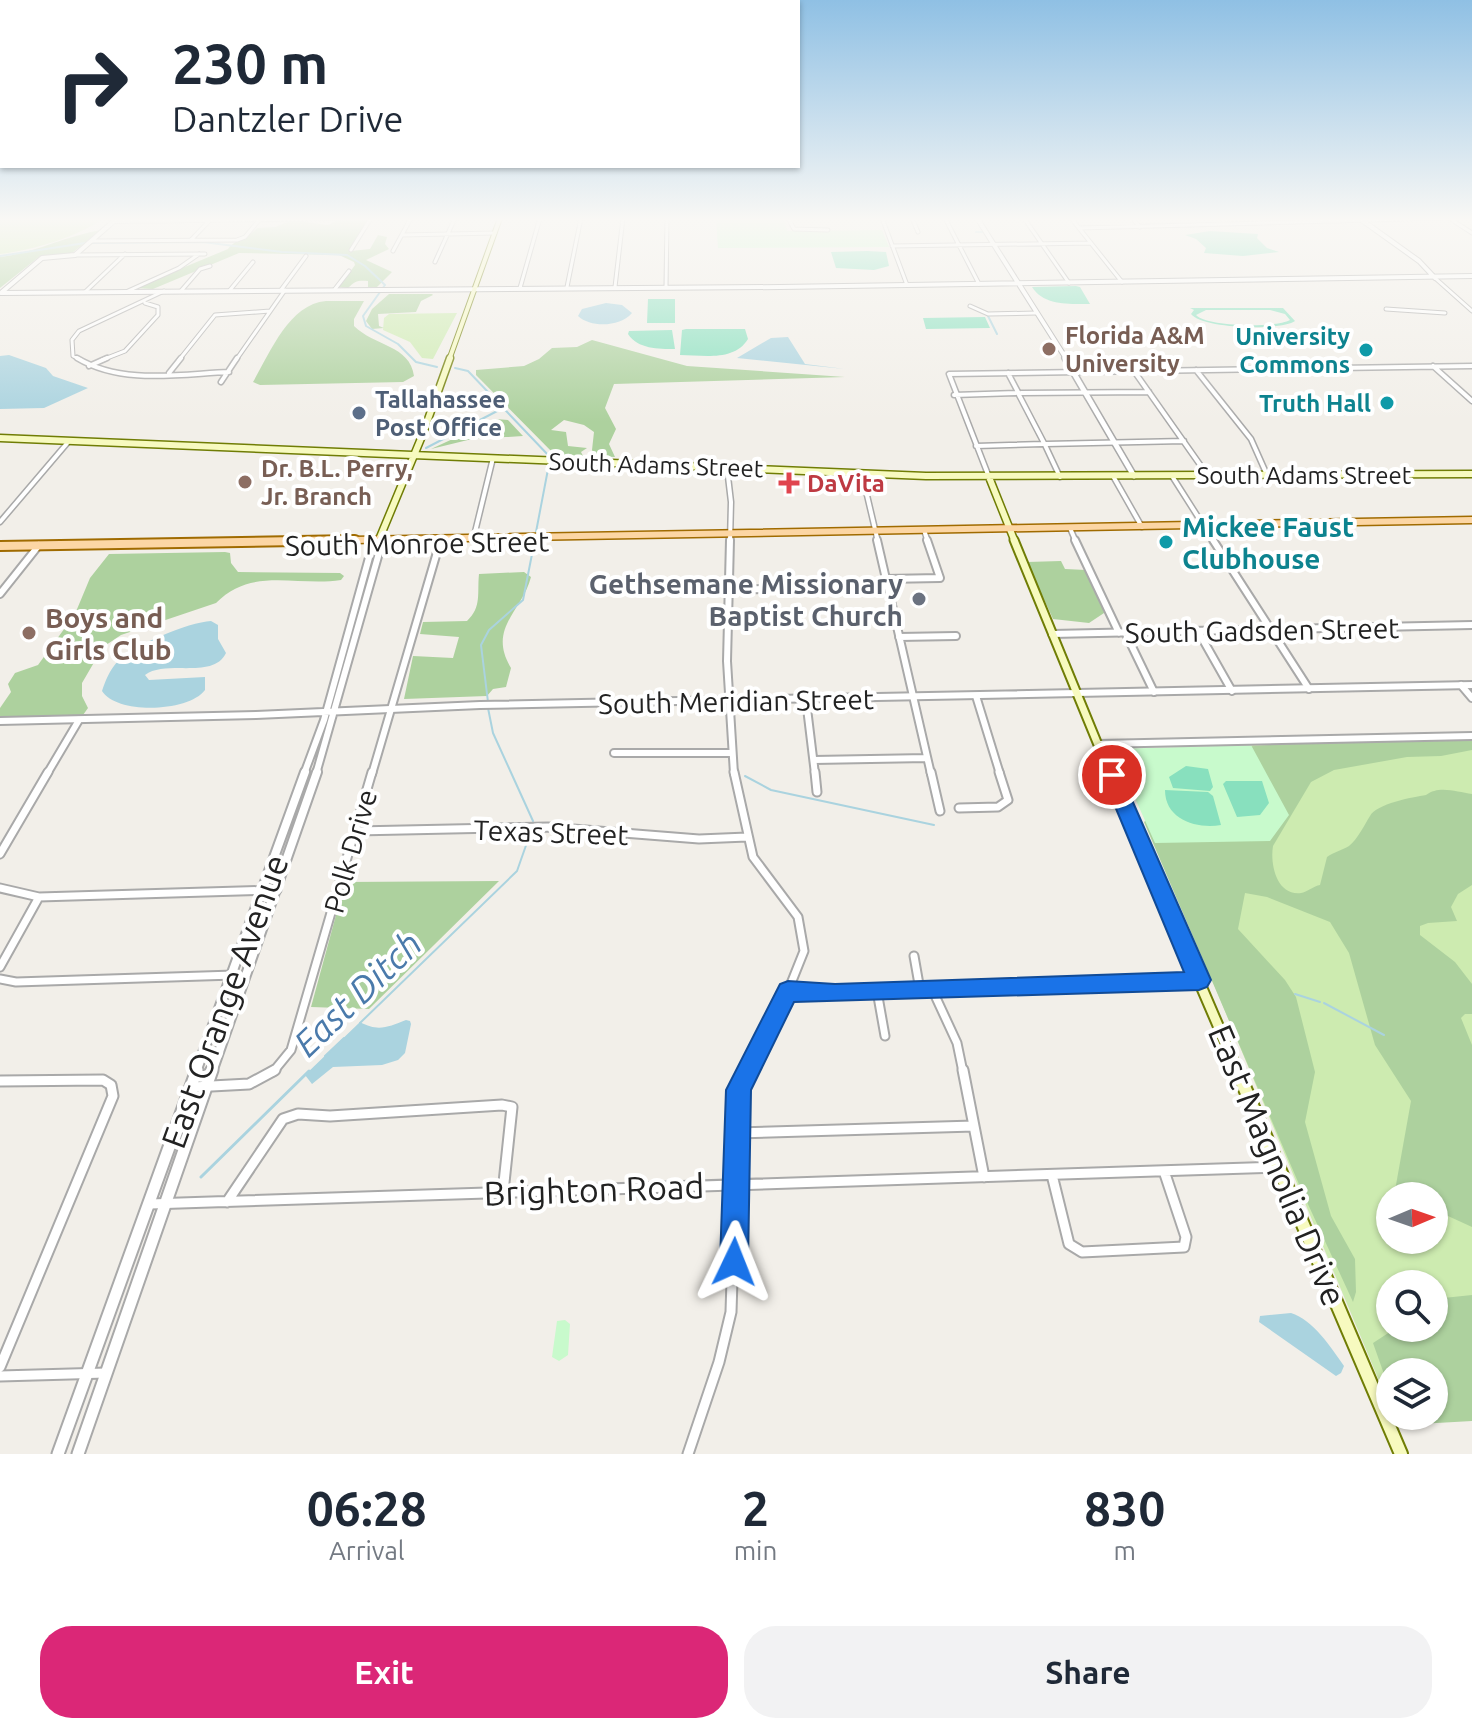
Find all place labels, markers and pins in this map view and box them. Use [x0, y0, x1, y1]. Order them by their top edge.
place label: Florida A&M University [1065, 322, 1205, 377]
place label: University Commons [1235, 323, 1350, 378]
marker: Florida A&M University [1040, 340, 1058, 358]
marker: University Commons [1357, 341, 1375, 359]
place label: Tallahassee Post Office [375, 386, 506, 441]
place label: Truth Hall [1259, 390, 1371, 417]
marker: Truth Hall [1378, 394, 1396, 412]
marker: Tallahassee Post Office [350, 404, 368, 422]
place label: Dr. B.L. Perry, Jr. Branch [261, 455, 413, 510]
place label: DaVita [807, 470, 885, 497]
marker: DaVita [778, 472, 800, 494]
marker: Dr. B.L. Perry, Jr. Branch [236, 473, 254, 491]
place label: Mickee Faust Clubhouse [1182, 511, 1354, 574]
marker: Mickee Faust Clubhouse [1157, 533, 1175, 551]
place label: Gethsemane Missionary Baptist Church [589, 568, 903, 631]
marker: Gethsemane Missionary Baptist Church [910, 590, 928, 608]
place label: Boys and Girls Club [45, 602, 172, 665]
marker: Boys and Girls Club [20, 624, 38, 642]
pin [1078, 741, 1146, 809]

